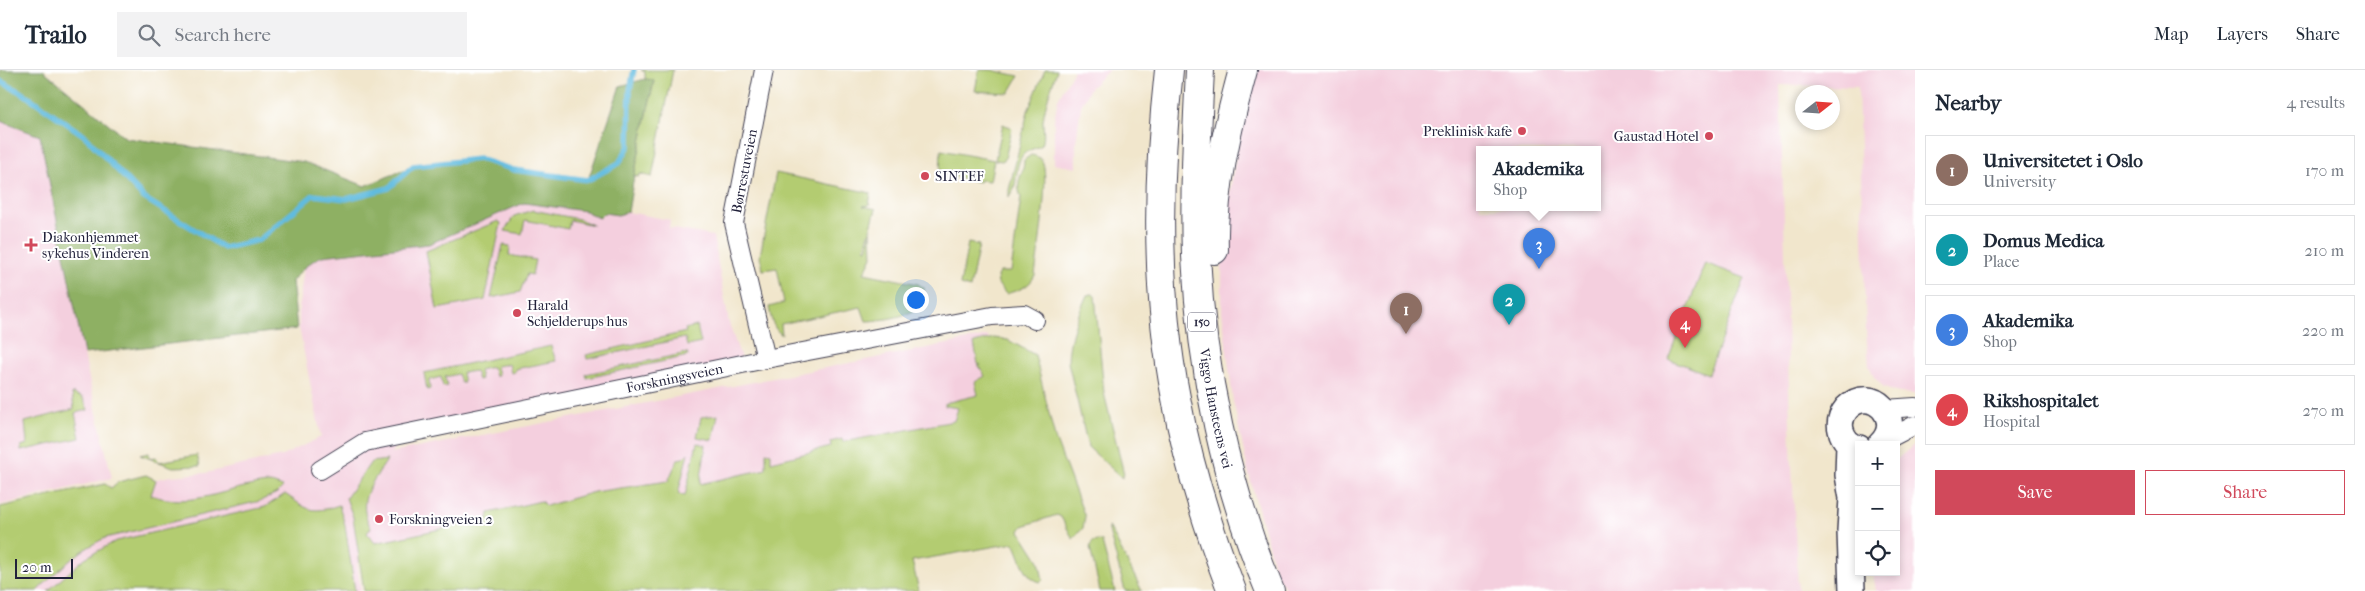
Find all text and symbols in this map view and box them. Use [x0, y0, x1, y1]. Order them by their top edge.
search box [117, 12, 467, 57]
text: Trailo [25, 21, 87, 49]
icon: search [135, 21, 163, 49]
text: Search here [175, 24, 271, 46]
text: Map [2154, 24, 2188, 45]
text: Layers [2216, 24, 2268, 45]
text: Share [2296, 24, 2340, 45]
north arrow [1795, 85, 1840, 130]
text: Nearby [1935, 91, 2001, 115]
text: 4 results [2287, 93, 2345, 112]
place label: Preklinisk kafe [1423, 123, 1512, 140]
marker: Preklinisk kafe [1516, 125, 1528, 137]
street label: Børrestuveien [728, 127, 761, 215]
place label: Gaustad Hotel [1614, 128, 1699, 145]
marker: Gaustad Hotel [1703, 130, 1715, 142]
popup [1476, 146, 1601, 211]
text: Universitetet i Oslo [1983, 150, 2143, 172]
text: Akademika [1493, 158, 1584, 180]
text: 1 [1949, 161, 1955, 180]
text: 170 m [2305, 161, 2344, 180]
place label: SINTEF [935, 168, 984, 185]
marker: SINTEF [919, 170, 931, 182]
text: University [1983, 172, 2056, 191]
text: Shop [1493, 180, 1527, 199]
pin: 3 [1523, 228, 1555, 269]
place label: Diakonhjemmet sykehus Vinderen [42, 229, 149, 262]
text: Domus Medica [1983, 230, 2104, 252]
marker: Diakonhjemmet sykehus Vinderen [24, 238, 38, 252]
text: 2 [1948, 241, 1956, 260]
text: 210 m [2305, 241, 2344, 260]
text: Place [1983, 252, 2019, 271]
pin: 2 [1493, 284, 1525, 325]
your location [903, 287, 929, 313]
pin: 1 [1390, 293, 1422, 334]
place label: Harald Schjelderups hus [527, 297, 627, 330]
marker: Harald Schjelderups hus [511, 307, 523, 319]
pin: 4 [1669, 307, 1701, 348]
text: Akademika [1983, 310, 2074, 332]
road number: 150 [1188, 312, 1216, 332]
text: 3 [1949, 321, 1955, 340]
text: 220 m [2302, 321, 2344, 340]
text: Shop [1983, 332, 2017, 351]
street label: Viggo Hansteens vei [1195, 346, 1236, 470]
street label: Forskningsveien [625, 360, 725, 397]
text: Rikshospitalet [1983, 390, 2099, 412]
text: 4 [1947, 401, 1957, 420]
text: 270 m [2303, 401, 2344, 420]
text: Hospital [1983, 412, 2040, 431]
map controls [1855, 441, 1900, 576]
button: + [1855, 441, 1900, 486]
button: Save [1935, 470, 2135, 515]
button: Share [2145, 470, 2345, 515]
button: − [1855, 486, 1900, 531]
place label: Forskningveien 2 [389, 511, 493, 528]
marker: Forskningveien 2 [373, 513, 385, 525]
button: locate [1855, 531, 1900, 576]
scale bar [15, 556, 72, 579]
text: 20 m [22, 559, 52, 576]

